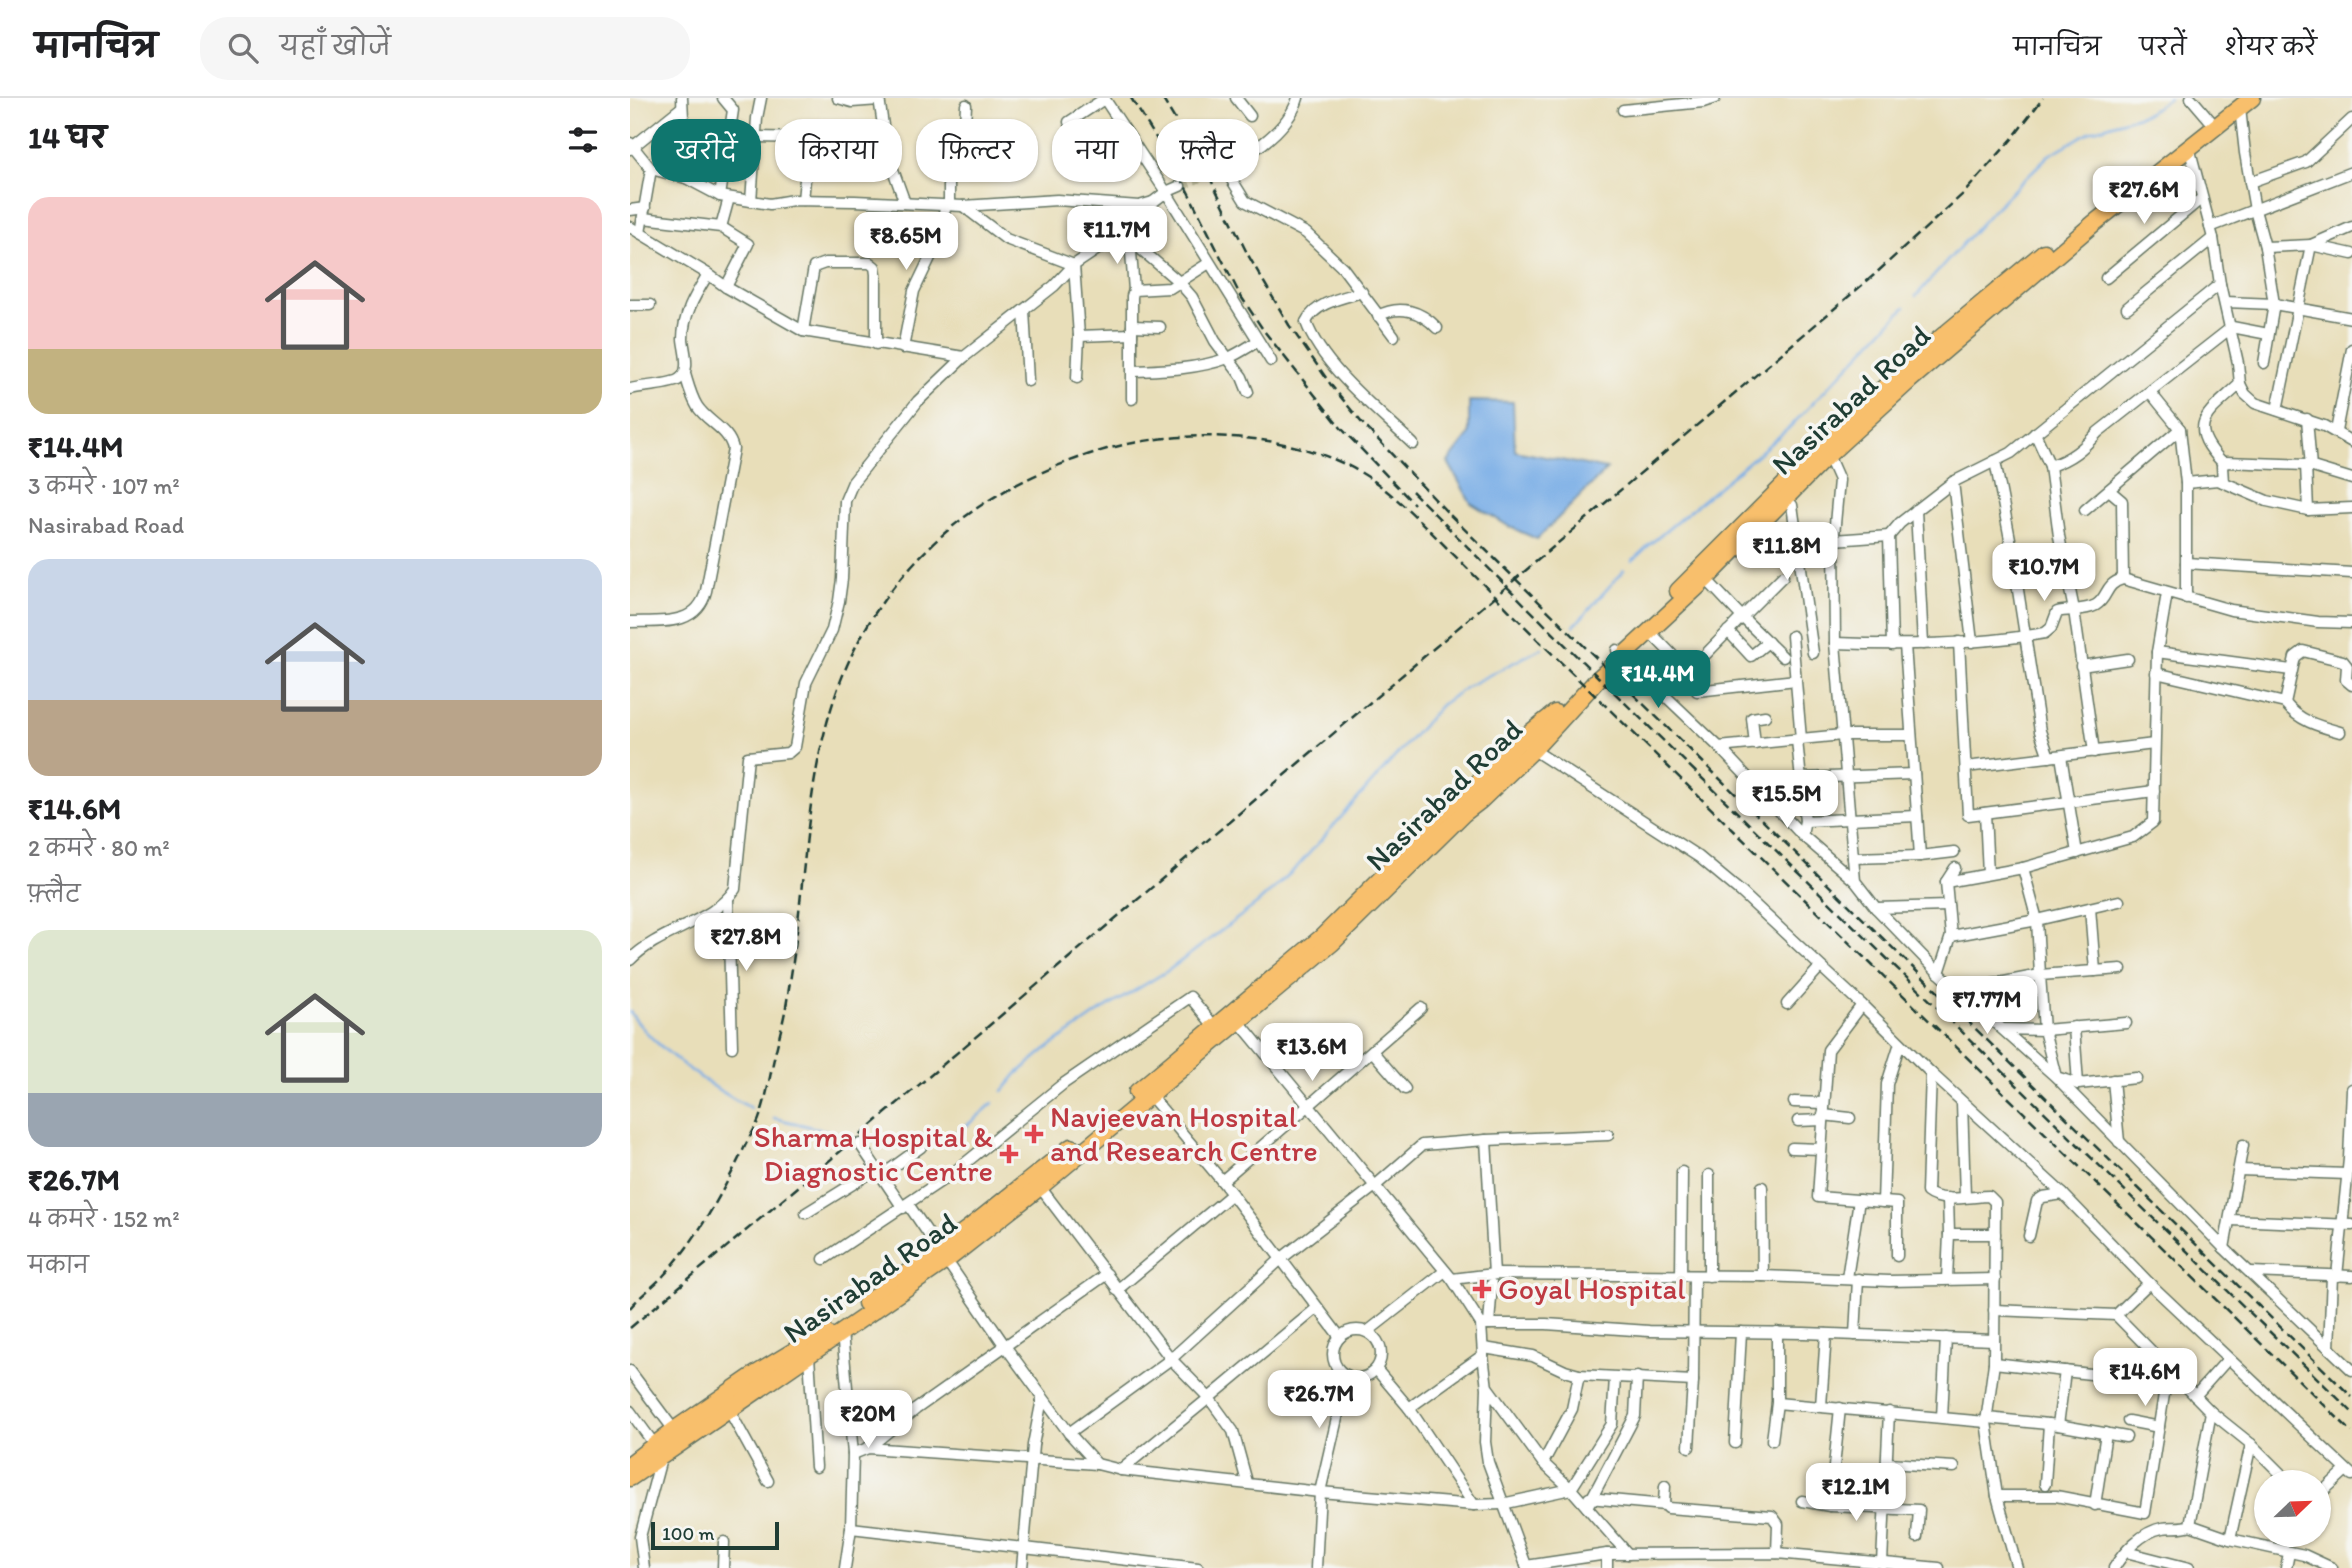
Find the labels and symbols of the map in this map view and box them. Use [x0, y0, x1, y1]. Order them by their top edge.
pin: ₹27.6M [2087, 166, 2201, 226]
pin: ₹11.7M [1060, 206, 1174, 266]
pin: ₹8.65M [849, 212, 963, 272]
street label: Nasirabad Road [1764, 317, 1938, 483]
pin: ₹11.8M [1730, 522, 1844, 582]
pin: ₹10.7M [1987, 544, 2101, 603]
pin: ₹14.4M [1601, 650, 1715, 710]
street label: Nasirabad Road [1358, 711, 1530, 879]
pin: ₹15.5M [1730, 770, 1844, 830]
pin: ₹27.8M [689, 914, 803, 973]
pin: ₹7.77M [1930, 976, 2044, 1036]
pin: ₹13.6M [1255, 1024, 1369, 1083]
place label: Navjeevan Hospital and Research Centre [1050, 1098, 1318, 1169]
place label: Sharma Hospital & Diagnostic Centre [754, 1118, 993, 1189]
marker: Navjeevan Hospital and Research Centre [1024, 1124, 1044, 1144]
marker: Sharma Hospital & Diagnostic Centre [999, 1144, 1019, 1164]
street label: Nasirabad Road [776, 1204, 964, 1351]
place label: Goyal Hospital [1498, 1270, 1686, 1307]
marker: Goyal Hospital [1472, 1279, 1492, 1299]
pin: ₹14.6M [2088, 1348, 2202, 1408]
pin: ₹26.7M [1262, 1370, 1376, 1430]
pin: ₹20M [827, 1390, 909, 1450]
pin: ₹12.1M [1799, 1464, 1913, 1523]
north arrow [2254, 1470, 2331, 1547]
scale bar [651, 1519, 779, 1551]

